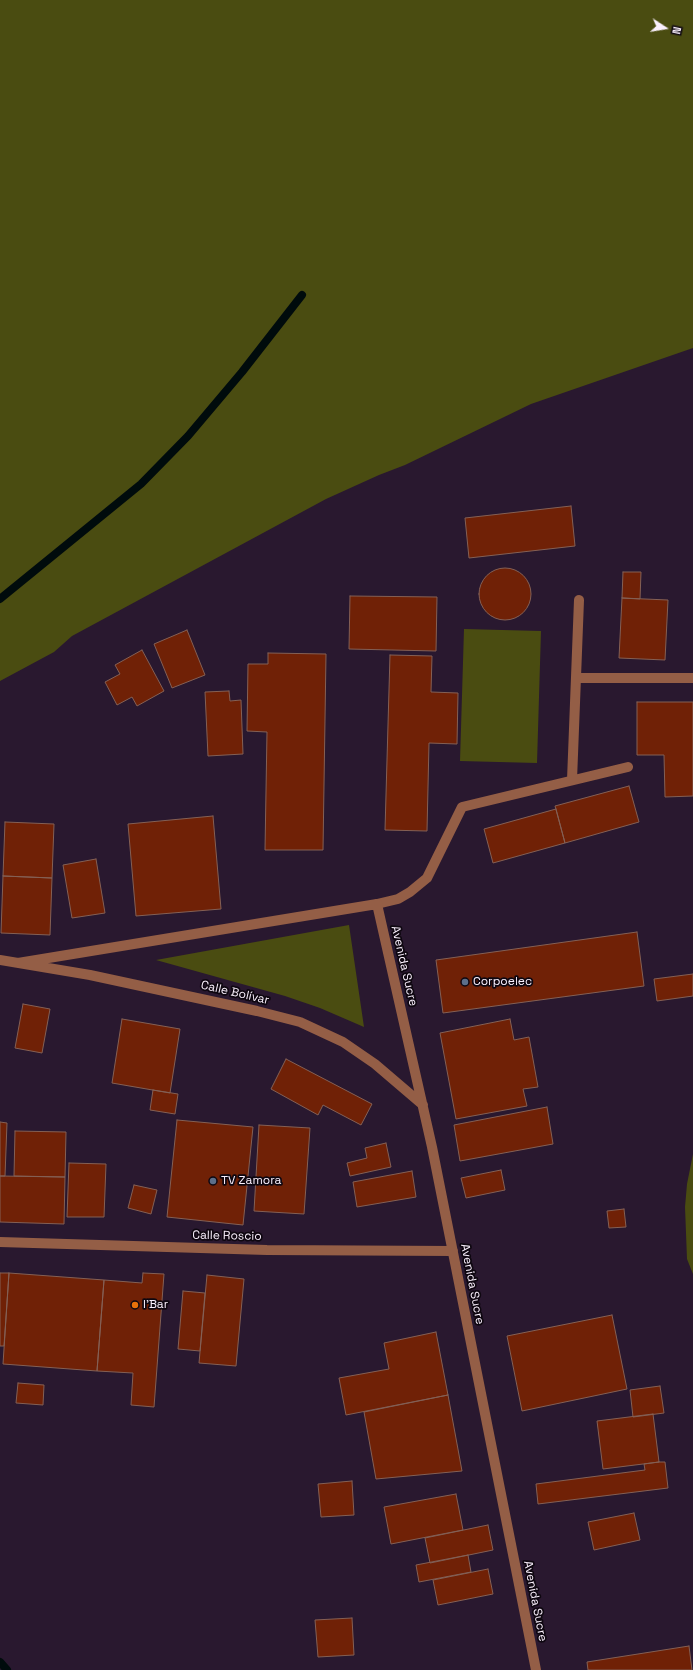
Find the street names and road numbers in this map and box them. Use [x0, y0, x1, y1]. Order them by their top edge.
street label: Avenida Sucre [388, 924, 420, 1008]
street label: Calle Bolívar [199, 978, 271, 1008]
street label: Calle Roscio [192, 1228, 262, 1244]
street label: Avenida Sucre [457, 1242, 487, 1326]
street label: Avenida Sucre [520, 1559, 550, 1643]

